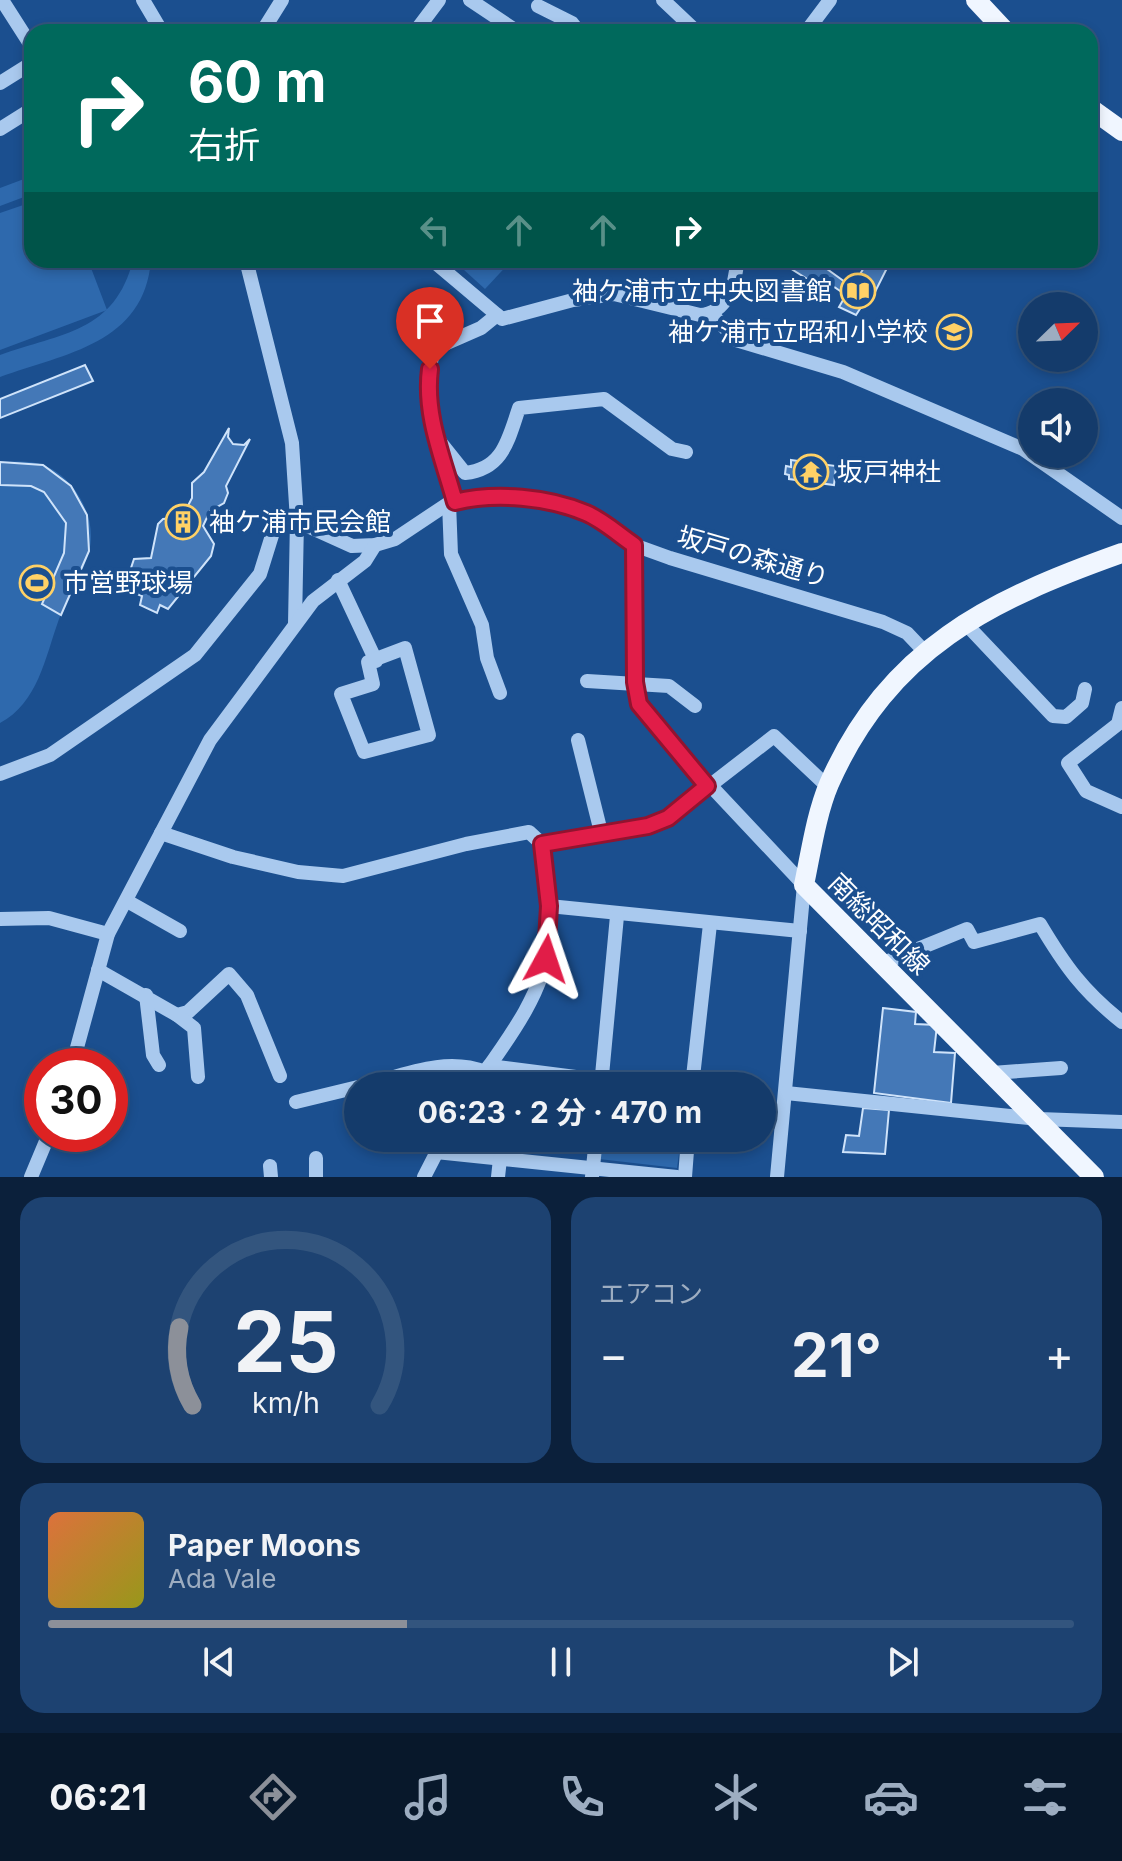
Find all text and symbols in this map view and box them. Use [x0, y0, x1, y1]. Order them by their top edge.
text: 60 m [188, 48, 327, 116]
icon: right [56, 56, 160, 160]
text: 右折 [188, 123, 260, 167]
icon: left [413, 208, 457, 252]
icon: ahead [497, 208, 541, 252]
icon: ahead [581, 208, 625, 252]
icon: right [665, 208, 709, 252]
library icon: 袖ケ浦市立中央図書館 [839, 272, 877, 310]
place label: 袖ケ浦市立中央図書館 [572, 275, 832, 306]
pin [396, 287, 464, 369]
north arrow [1018, 292, 1098, 372]
map controls [1018, 292, 1098, 468]
icon: arrive [408, 299, 452, 343]
school or university icon: 袖ケ浦市立昭和小学校 [935, 313, 973, 351]
place label: 袖ケ浦市立昭和小学校 [668, 316, 928, 347]
button: sound [1018, 388, 1098, 468]
temple icon: 坂戸神社 [792, 453, 830, 491]
place label: 坂戸神社 [837, 456, 941, 487]
building icon: 袖ケ浦市民会館 [164, 503, 202, 541]
place label: 袖ケ浦市民会館 [209, 506, 391, 537]
street label: 坂戸の森通り [674, 520, 832, 593]
sports icon: 市営野球場 [18, 564, 56, 602]
place label: 市営野球場 [63, 567, 193, 598]
street label: 南総昭和線 [822, 867, 936, 981]
position arrow [504, 917, 588, 1001]
speed limit sign: 30 [24, 1048, 128, 1152]
text: 06:23 · 2 分 · 470 m [418, 1094, 702, 1130]
text: エアコン [599, 1278, 703, 1309]
text: 25 [233, 1291, 338, 1392]
text: 21° [791, 1319, 882, 1391]
text: − [599, 1328, 628, 1382]
text: + [1045, 1328, 1074, 1382]
text: km/h [252, 1385, 319, 1420]
text: Paper Moons [168, 1527, 361, 1563]
text: Ada Vale [168, 1563, 276, 1594]
icon: previous [197, 1640, 241, 1684]
icon: pause [539, 1640, 583, 1684]
icon: next [881, 1640, 925, 1684]
icon: directions [245, 1769, 301, 1825]
icon: music [400, 1769, 456, 1825]
icon: phone [554, 1769, 610, 1825]
icon: climate [708, 1769, 764, 1825]
icon: car [863, 1769, 919, 1825]
icon: filters [1017, 1769, 1073, 1825]
text: 06:21 [49, 1775, 147, 1819]

